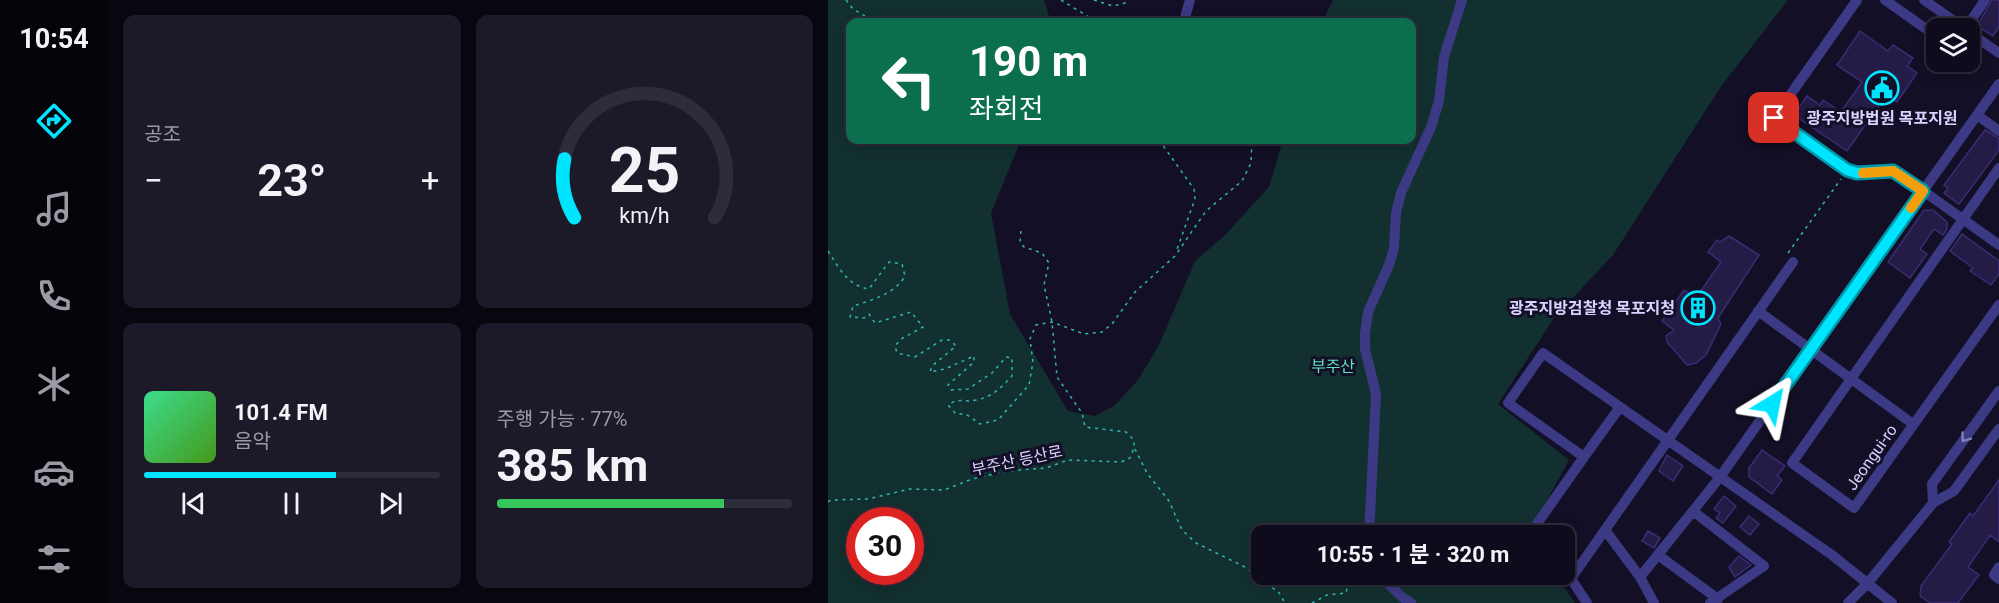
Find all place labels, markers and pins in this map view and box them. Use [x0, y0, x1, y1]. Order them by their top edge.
public building icon: 광주지방법원 목포지원 [1864, 70, 1900, 106]
pin [1748, 92, 1799, 143]
place label: 광주지방법원 목포지원 [1806, 109, 1958, 128]
building icon: 광주지방검찰청 목포지청 [1680, 290, 1716, 326]
place label: 광주지방검찰청 목포지청 [1509, 299, 1675, 318]

